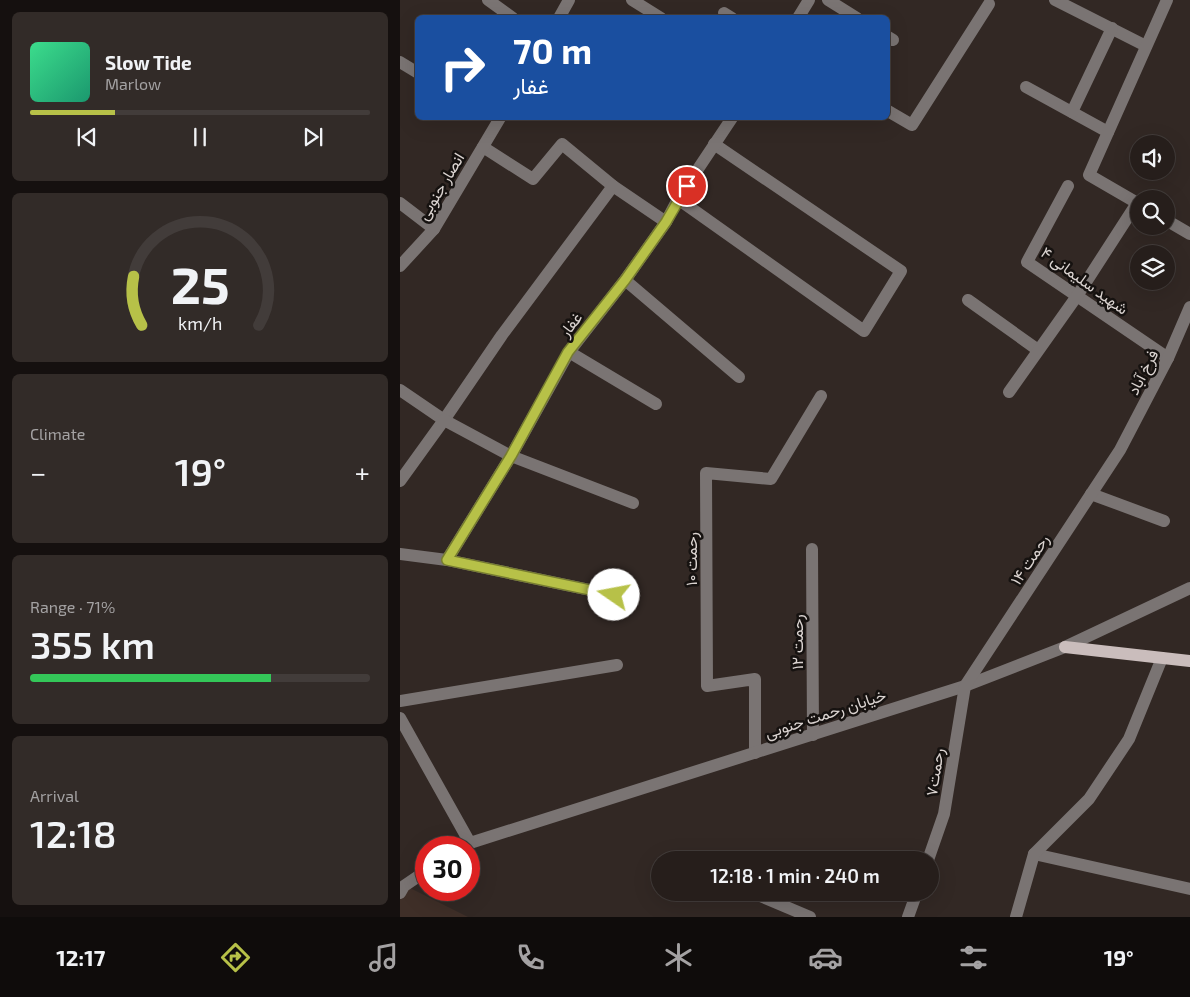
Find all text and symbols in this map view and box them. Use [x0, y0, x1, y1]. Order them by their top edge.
text: 70 m [513, 29, 592, 71]
icon: right [430, 35, 495, 100]
text: Slow Tide [105, 51, 192, 74]
text: غفار [513, 72, 549, 98]
text: Marlow [105, 74, 161, 93]
icon: previous [73, 123, 101, 151]
icon: pause [186, 123, 214, 151]
icon: next [299, 123, 327, 151]
map controls [1130, 135, 1175, 290]
button: sound [1130, 135, 1175, 180]
street label: انصار جنوبی [413, 149, 469, 224]
pin [666, 165, 708, 207]
icon: arrive [673, 172, 701, 200]
button: search [1130, 190, 1175, 235]
street label: شهید سلیمانی ۴ [1037, 242, 1132, 320]
button: layers [1130, 245, 1175, 290]
text: 25 [171, 252, 229, 314]
street label: غفار [554, 308, 587, 342]
text: km/h [178, 312, 222, 334]
street label: فرخ آباد [1123, 346, 1164, 399]
text: Climate [30, 424, 85, 443]
text: 19° [175, 448, 226, 494]
text: − [30, 455, 46, 489]
text: + [355, 455, 370, 489]
street label: رحمت ۱۴ [1006, 530, 1054, 589]
street label: رحمت ۱۰ [681, 532, 702, 586]
position arrow [587, 568, 639, 620]
text: Range · 71% [30, 597, 115, 616]
street label: رحمت ۱۲ [787, 614, 808, 670]
text: 355 km [30, 621, 155, 667]
street label: خیابان رحمت جنوبی [762, 684, 889, 743]
street label: رحمت۷ [921, 747, 949, 798]
text: Arrival [30, 786, 79, 805]
text: 12:18 [30, 810, 116, 856]
speed limit sign: 30 [415, 836, 480, 901]
text: 12:18 · 1 min · 240 m [710, 864, 880, 887]
icon: directions [218, 940, 253, 975]
icon: music [366, 940, 401, 975]
icon: phone [513, 940, 548, 975]
icon: climate [661, 940, 696, 975]
icon: car [808, 940, 843, 975]
icon: filters [956, 940, 991, 975]
text: 12:17 [56, 944, 105, 970]
text: 19° [1104, 944, 1134, 970]

